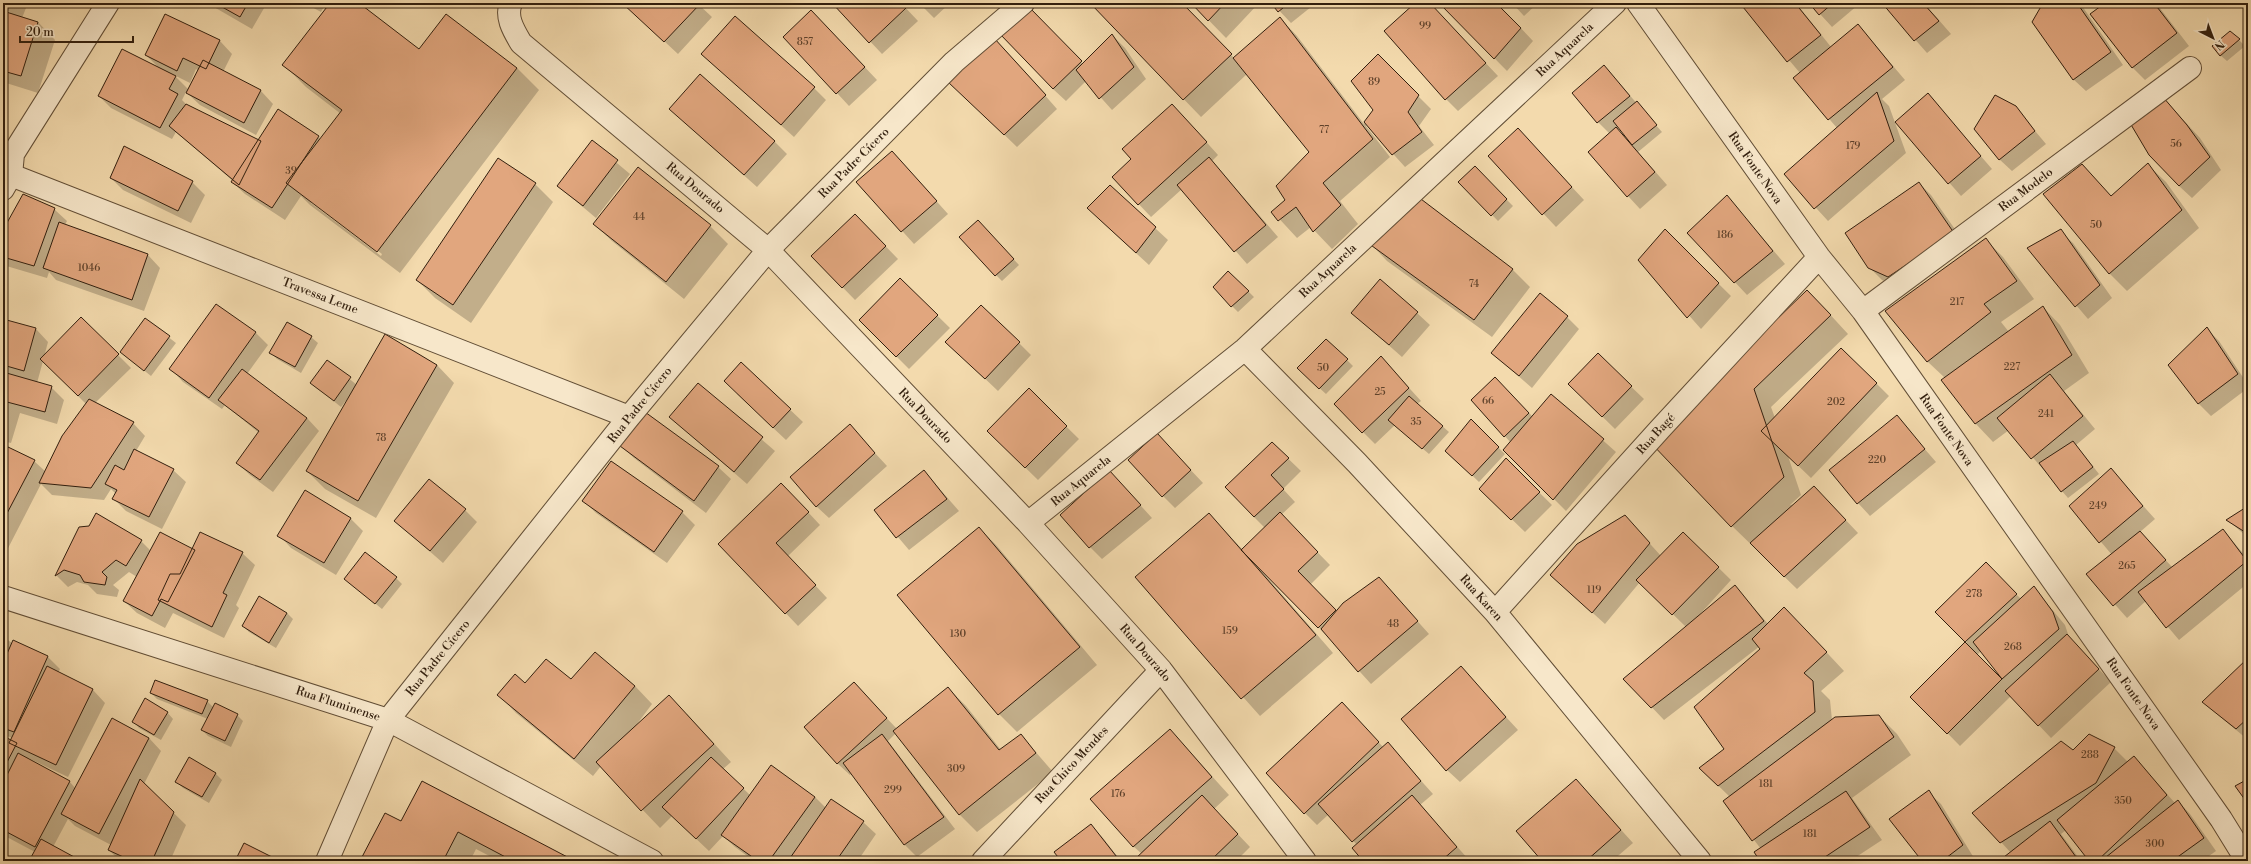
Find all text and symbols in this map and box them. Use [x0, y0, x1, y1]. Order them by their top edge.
scale bar [20, 18, 133, 44]
north arrow [2193, 18, 2233, 58]
street label: Rua Aquarela [1533, 19, 1597, 80]
house number: 99 [1419, 20, 1431, 32]
text: 20 m [26, 25, 54, 40]
house number: 857 [797, 36, 813, 48]
text: N [2211, 37, 2227, 53]
house number: 89 [1368, 76, 1380, 88]
street label: Rua Padre Cícero [816, 124, 893, 201]
house number: 77 [1319, 124, 1329, 136]
street label: Rua Fonte Nova [1725, 129, 1786, 208]
house number: 56 [2170, 138, 2182, 150]
house number: 179 [1846, 140, 1860, 152]
street label: Rua Dourado [663, 159, 727, 217]
house number: 39 [285, 165, 297, 177]
street label: Rua Modelo [1996, 165, 2056, 215]
house number: 44 [633, 211, 645, 223]
house number: 50 [2090, 219, 2102, 231]
house number: 186 [1717, 229, 1733, 241]
street label: Rua Aquarela [1296, 240, 1360, 301]
house number: 1046 [78, 262, 100, 274]
street label: Travessa Leme [280, 275, 360, 317]
house number: 74 [1469, 278, 1479, 290]
house number: 217 [1950, 296, 1964, 308]
house number: 227 [2004, 361, 2020, 373]
house number: 50 [1317, 362, 1329, 374]
street label: Rua Padre Cícero [605, 364, 676, 446]
street label: Rua Dourado [895, 385, 955, 447]
house number: 25 [1374, 386, 1386, 398]
street label: Rua Fonte Nova [1916, 391, 1977, 470]
house number: 66 [1482, 395, 1494, 407]
house number: 202 [1827, 396, 1845, 408]
house number: 241 [2038, 408, 2055, 420]
street label: Rua Bagé [1634, 410, 1678, 458]
house number: 35 [1410, 416, 1422, 428]
house number: 78 [376, 432, 386, 444]
street label: Rua Aquarela [1048, 452, 1115, 510]
house number: 220 [1868, 454, 1886, 466]
house number: 249 [2089, 500, 2107, 512]
house number: 265 [2118, 560, 2136, 572]
street label: Rua Karen [1456, 572, 1506, 624]
house number: 119 [1587, 584, 1601, 596]
house number: 278 [1966, 588, 1982, 600]
street label: Rua Padre Cícero [403, 617, 474, 699]
house number: 48 [1387, 618, 1399, 630]
street label: Rua Dourado [1116, 621, 1174, 685]
house number: 159 [1222, 625, 1238, 637]
house number: 130 [950, 628, 967, 640]
house number: 268 [2004, 641, 2022, 653]
street label: Rua Fonte Nova [2103, 655, 2164, 734]
street label: Rua Fluminense [294, 683, 382, 725]
street label: Rua Chico Mendes [1032, 723, 1112, 807]
house number: 288 [2081, 749, 2099, 761]
house number: 309 [947, 763, 965, 775]
house number: 181 [1759, 778, 1774, 790]
house number: 299 [884, 784, 902, 796]
house number: 176 [1111, 788, 1125, 800]
house number: 350 [2114, 795, 2132, 807]
house number: 181 [1803, 828, 1818, 840]
house number: 300 [2146, 838, 2165, 850]

